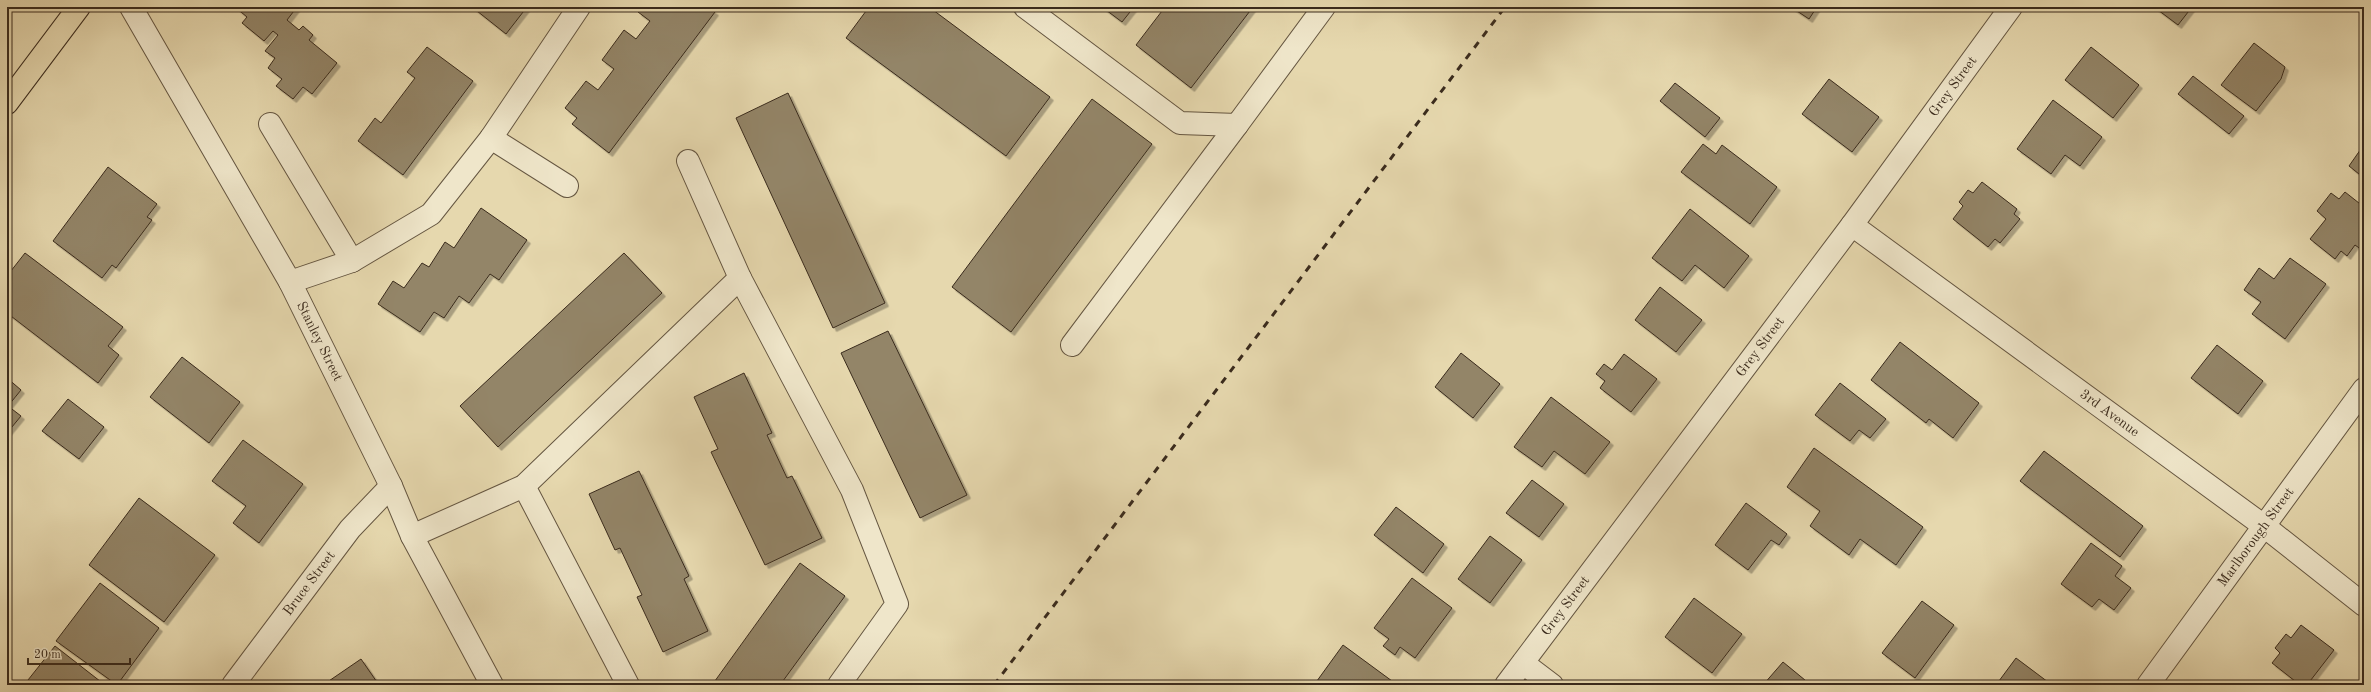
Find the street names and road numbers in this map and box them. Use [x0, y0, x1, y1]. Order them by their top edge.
street label: Grey Street [1926, 54, 1980, 119]
street label: Stanley Street [294, 299, 345, 384]
street label: Grey Street [1733, 314, 1787, 379]
street label: 3rd Avenue [2077, 387, 2142, 439]
street label: Marlborough Street [2215, 485, 2297, 589]
street label: Bruce Street [281, 549, 338, 618]
street label: Grey Street [1539, 573, 1592, 638]

